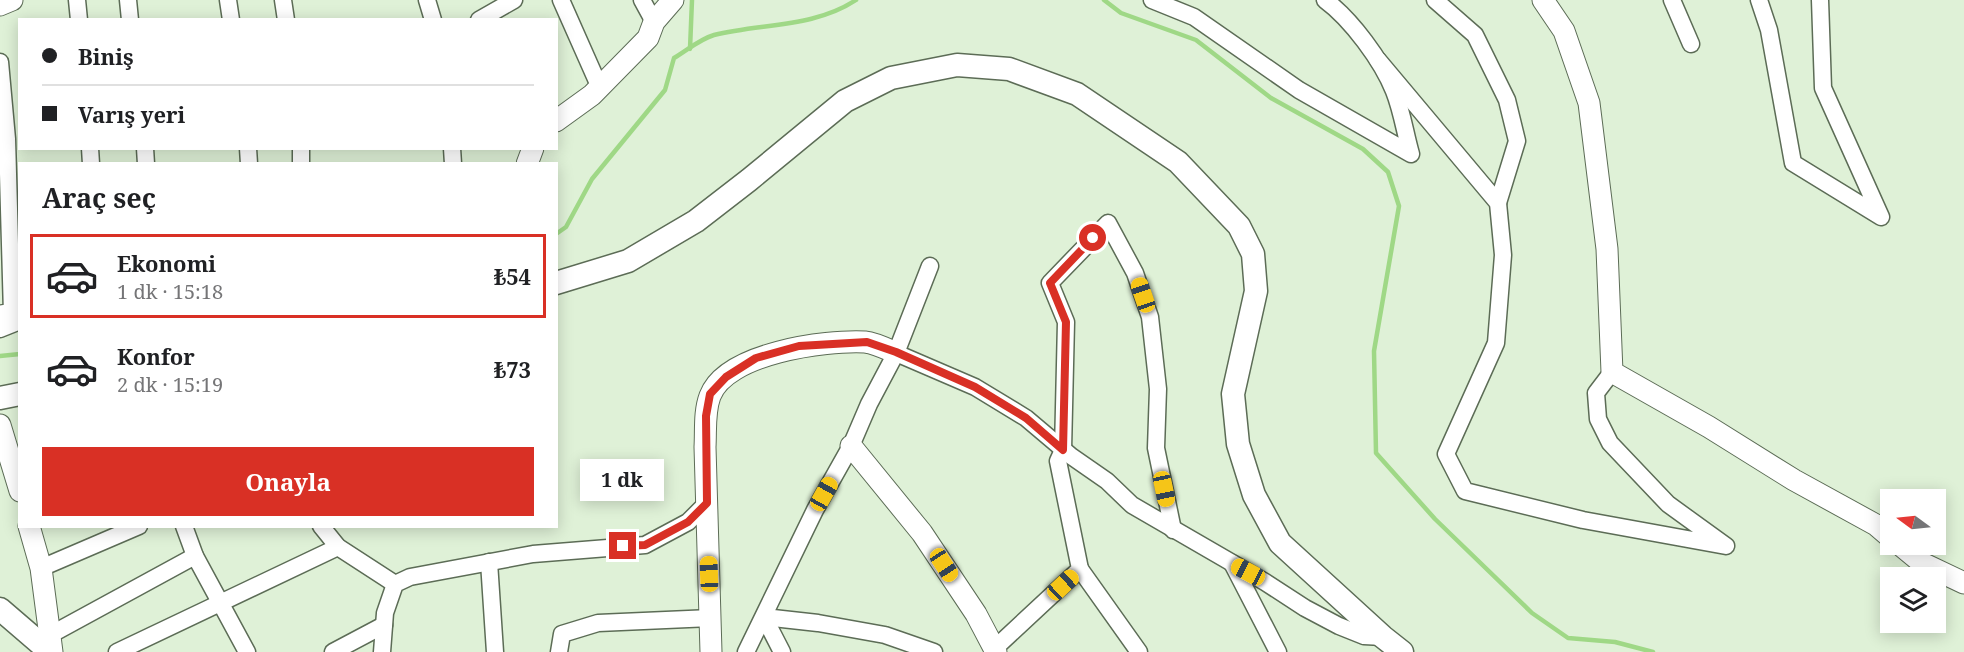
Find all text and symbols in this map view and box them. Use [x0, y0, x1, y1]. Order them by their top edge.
text: Biniş [78, 41, 134, 71]
text: Varış yeri [78, 99, 185, 129]
text: Araç seç [42, 179, 156, 216]
route start [1079, 224, 1106, 251]
text: Ekonomi [117, 248, 216, 278]
icon: car [45, 249, 99, 303]
text: ₺54 [494, 261, 531, 291]
car [1129, 275, 1157, 315]
text: 1 dk · 15:18 [117, 278, 223, 305]
text: Konfor [117, 341, 195, 371]
icon: car [45, 342, 99, 396]
text: ₺73 [494, 354, 531, 384]
text: 2 dk · 15:19 [117, 371, 223, 398]
button: Onayla [42, 447, 534, 516]
callout: 1 dk [581, 459, 665, 501]
text: 1 dk [601, 466, 643, 493]
car [1151, 470, 1177, 508]
car [807, 474, 841, 514]
north arrow [1880, 489, 1946, 555]
map controls [1880, 489, 1946, 633]
route end [609, 532, 636, 559]
car [927, 545, 961, 585]
car [699, 556, 719, 592]
car [1228, 556, 1268, 588]
car [1044, 566, 1082, 604]
button: layers [1880, 567, 1946, 633]

